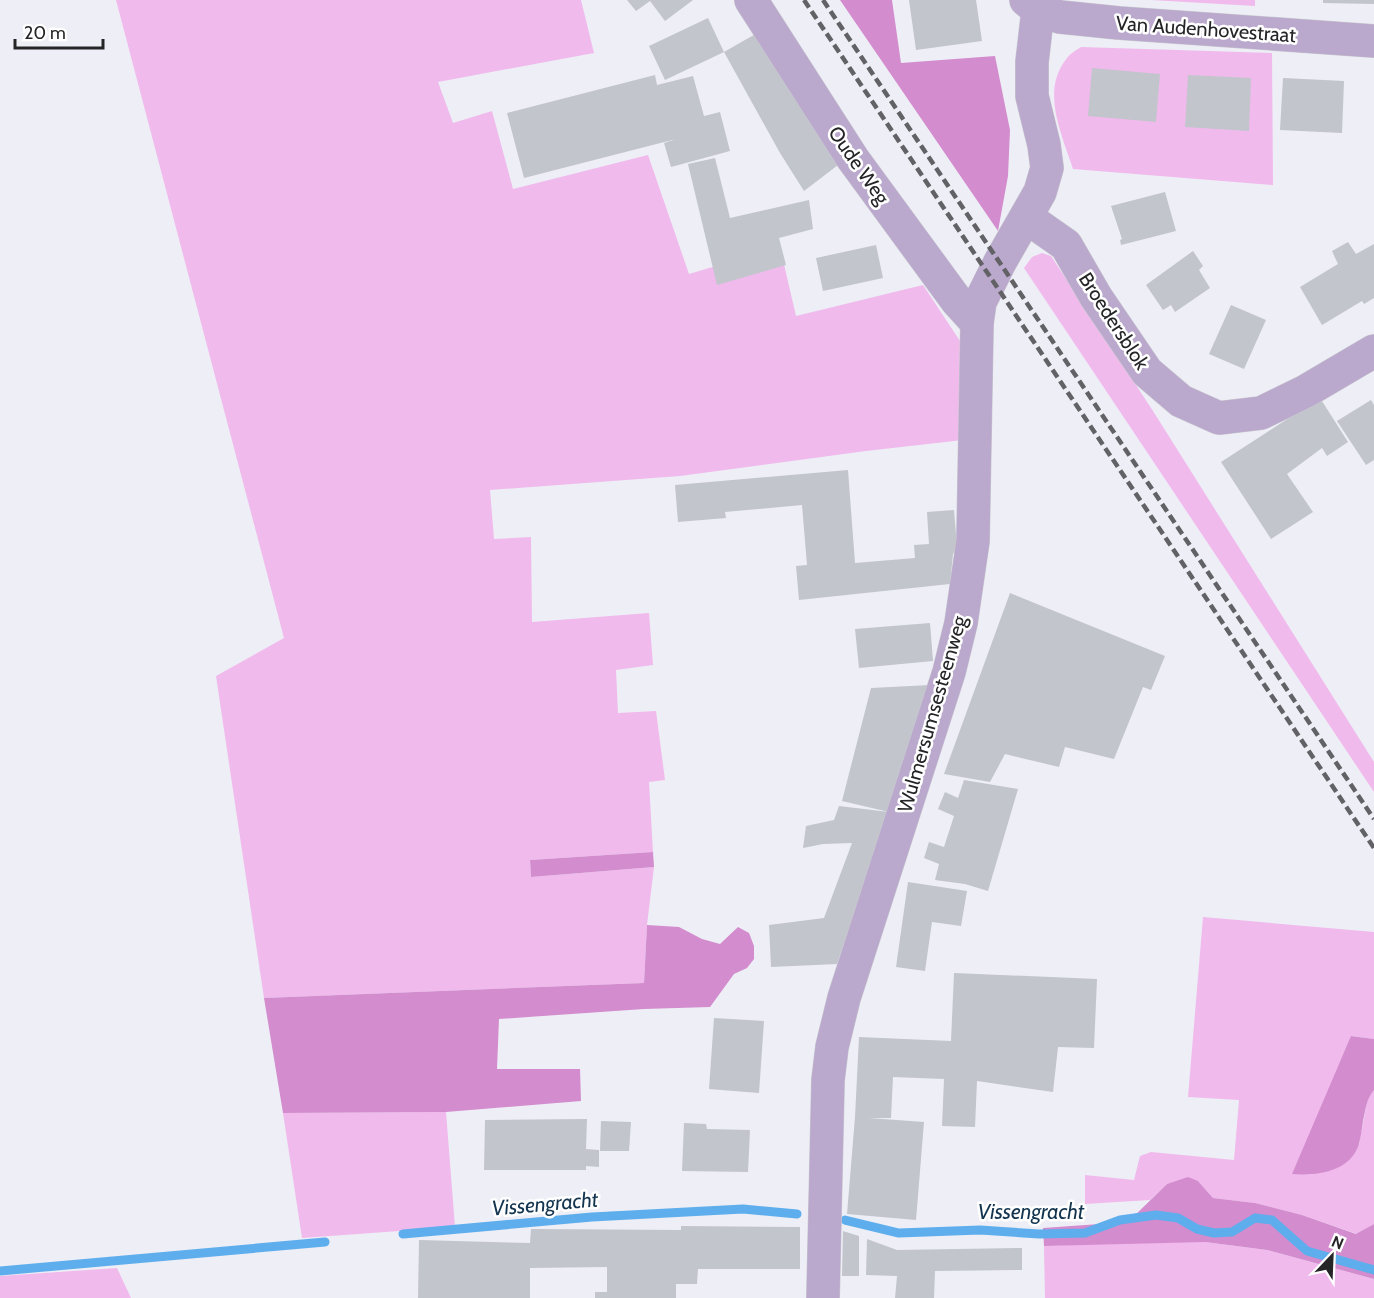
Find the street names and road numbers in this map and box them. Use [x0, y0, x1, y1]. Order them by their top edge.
street label: Van Audenhovestraat [1115, 11, 1297, 47]
street label: Oude Weg [823, 121, 895, 210]
street label: Broedersblok [1074, 268, 1154, 374]
street label: Wulmersumsesteenweg [892, 612, 972, 815]

